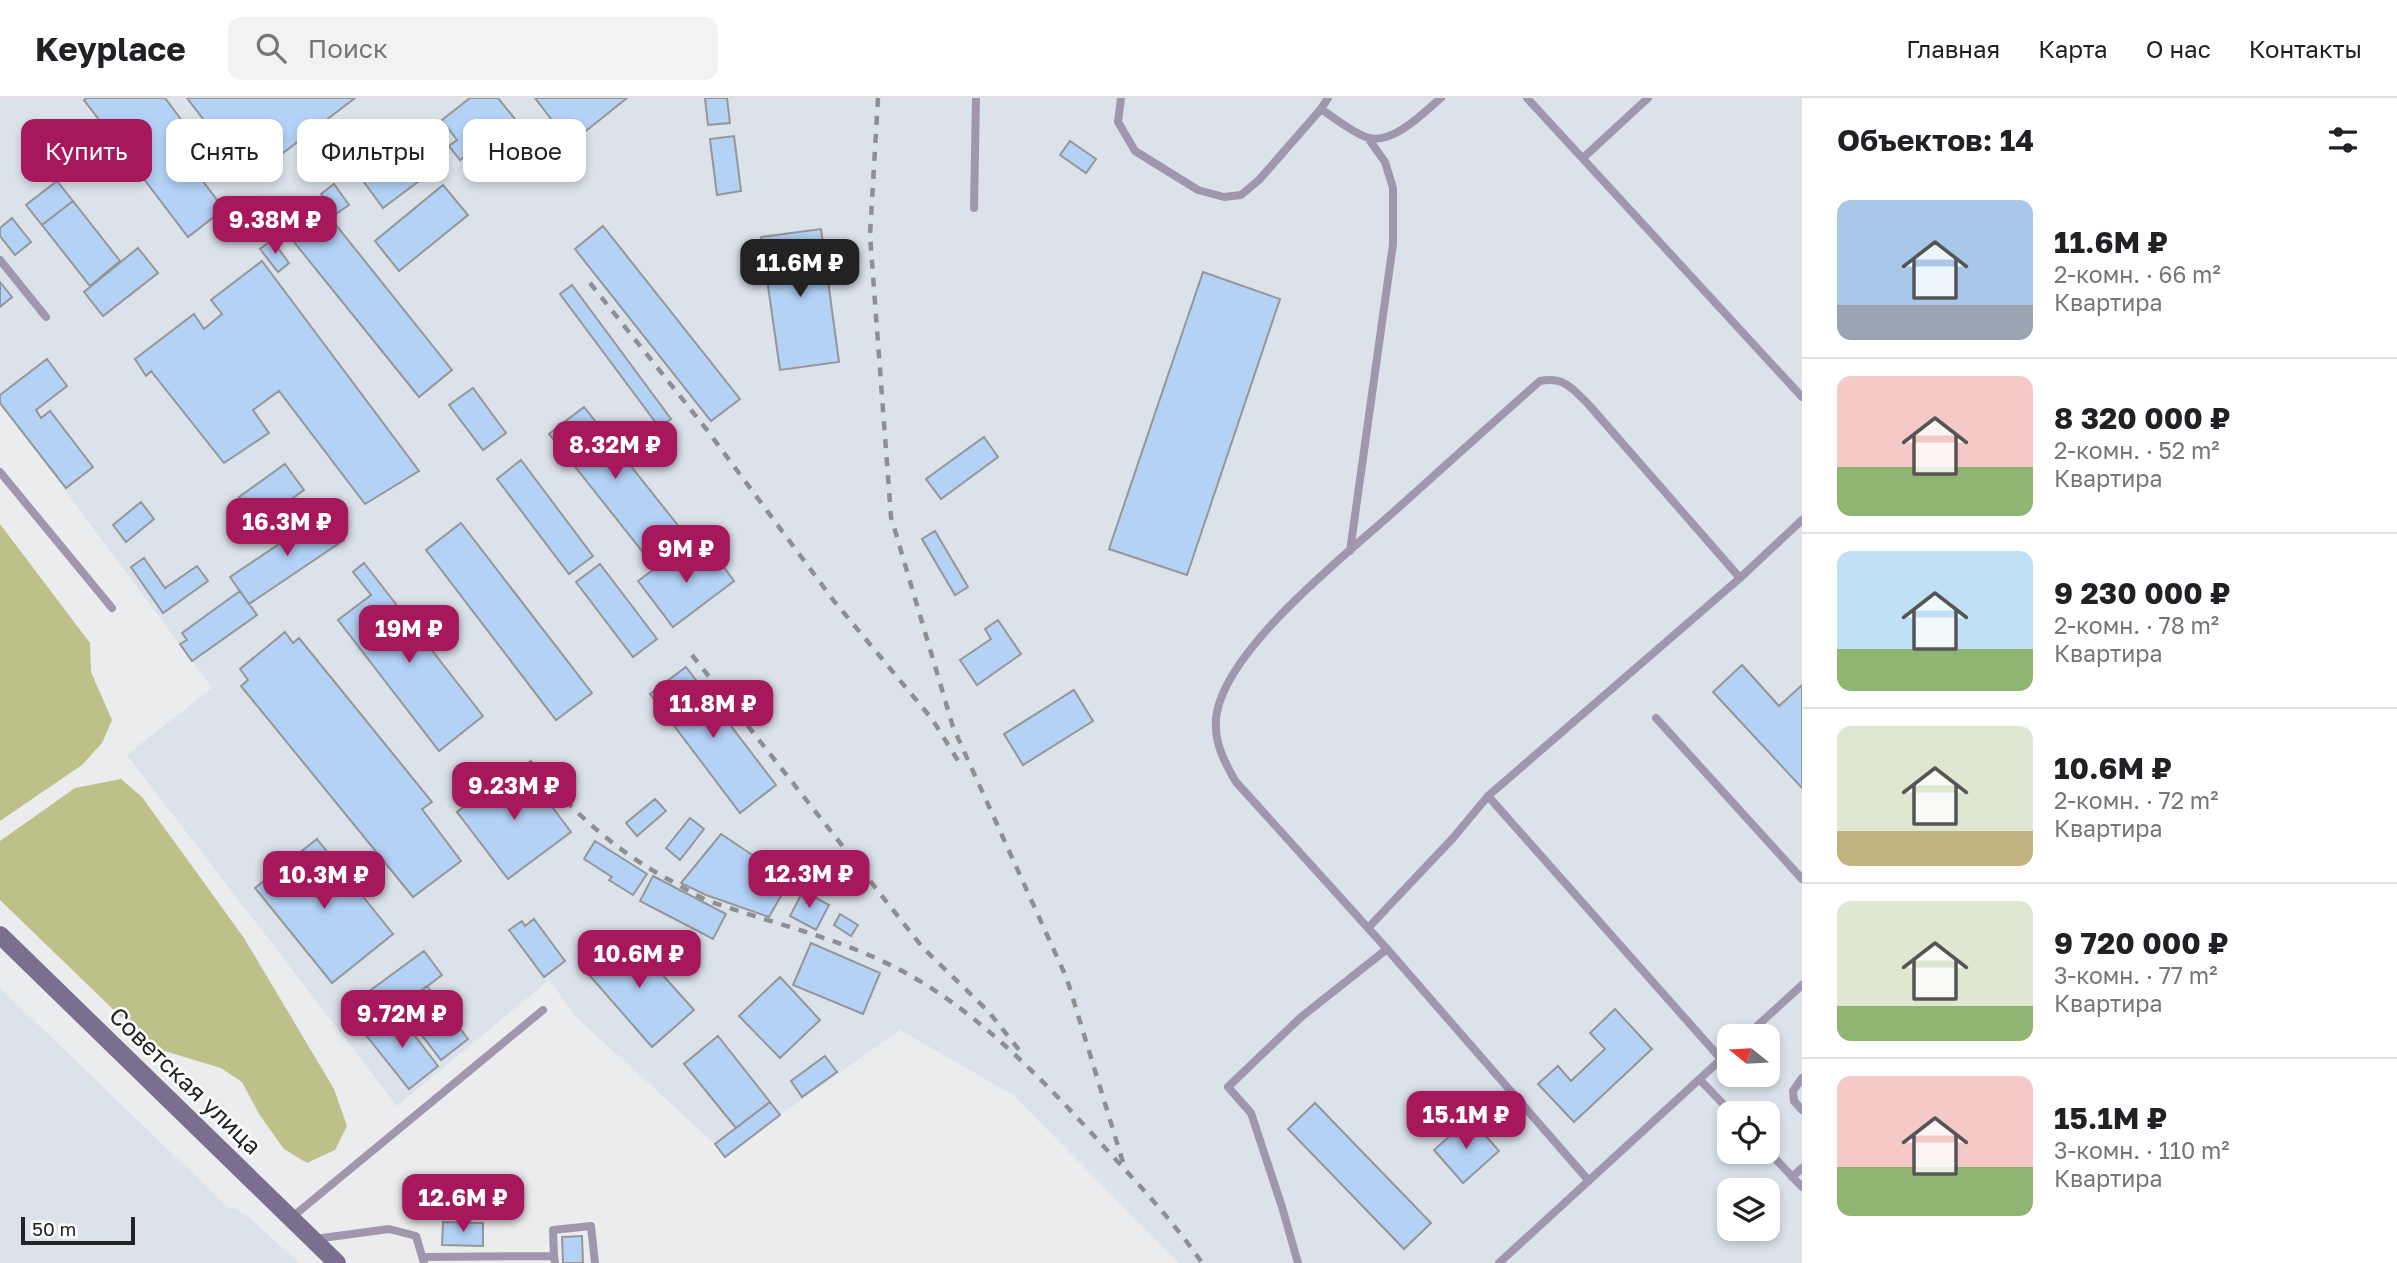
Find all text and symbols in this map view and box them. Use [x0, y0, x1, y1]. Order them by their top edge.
search box [228, 17, 718, 80]
text: Keyplace [35, 29, 186, 68]
icon: search [252, 29, 290, 67]
text: Поиск [308, 33, 388, 64]
text: Главная [1906, 34, 2000, 63]
text: Карта [2038, 34, 2108, 63]
text: О нас [2146, 34, 2211, 63]
text: Контакты [2249, 34, 2362, 63]
chip: Купить [21, 119, 152, 182]
chip: Снять [166, 119, 283, 182]
chip: Фильтры [297, 119, 449, 182]
chip: Новое [463, 119, 586, 182]
icon: filters [2324, 121, 2362, 159]
text: Объектов: 14 [1837, 122, 2034, 158]
pin: 9.38M ₽ [210, 197, 340, 256]
text: 9.38M ₽ [229, 205, 321, 233]
text: 11.6M ₽ [2054, 224, 2168, 260]
icon: home [1893, 228, 1977, 312]
pin: 11.6M ₽ [735, 240, 865, 299]
text: 11.6M ₽ [756, 248, 844, 276]
text: 2-комн. · 66 m² [2054, 260, 2221, 288]
text: Квартира [2054, 288, 2162, 316]
text: 8 320 000 ₽ [2054, 400, 2231, 436]
icon: home [1893, 404, 1977, 488]
pin: 8.32M ₽ [550, 422, 680, 481]
text: 8.32M ₽ [569, 430, 661, 458]
text: 2-комн. · 52 m² [2054, 436, 2220, 464]
text: Квартира [2054, 464, 2162, 492]
pin: 16.3M ₽ [222, 498, 352, 558]
text: 16.3M ₽ [242, 507, 332, 535]
pin: 9M ₽ [645, 526, 727, 585]
text: 9M ₽ [658, 534, 714, 562]
text: 9 230 000 ₽ [2054, 575, 2230, 611]
icon: home [1893, 579, 1977, 663]
pin: 19M ₽ [360, 606, 458, 665]
text: 2-комн. · 78 m² [2054, 611, 2219, 639]
text: 19M ₽ [375, 614, 443, 642]
text: Квартира [2054, 639, 2162, 667]
pin: 11.8M ₽ [648, 680, 778, 740]
text: 11.8M ₽ [669, 689, 757, 717]
text: 10.6M ₽ [2054, 750, 2172, 786]
icon: home [1893, 754, 1977, 838]
pin: 9.23M ₽ [449, 762, 579, 822]
text: 9.23M ₽ [468, 771, 560, 799]
text: 2-комн. · 72 m² [2054, 786, 2218, 814]
text: Квартира [2054, 814, 2162, 842]
pin: 12.3M ₽ [744, 850, 874, 910]
pin: 10.3M ₽ [259, 852, 389, 911]
text: 12.3M ₽ [764, 859, 854, 887]
text: 10.3M ₽ [279, 860, 369, 888]
text: 9 720 000 ₽ [2054, 925, 2228, 961]
icon: home [1893, 929, 1977, 1013]
pin: 10.6M ₽ [574, 930, 704, 990]
text: 10.6M ₽ [594, 939, 684, 967]
text: 3-комн. · 77 m² [2054, 961, 2217, 989]
text: Квартира [2054, 989, 2162, 1017]
pin: 9.72M ₽ [337, 990, 467, 1050]
text: 9.72M ₽ [357, 999, 447, 1027]
street label: Советская улица [104, 1000, 268, 1160]
north arrow [1717, 1024, 1780, 1087]
map controls [1717, 1024, 1780, 1241]
pin: 15.1M ₽ [1401, 1091, 1531, 1151]
text: 15.1M ₽ [1423, 1100, 1509, 1128]
text: 15.1M ₽ [2054, 1100, 2167, 1136]
button: locate [1717, 1101, 1780, 1164]
icon: home [1893, 1104, 1977, 1188]
text: 3-комн. · 110 m² [2054, 1136, 2230, 1164]
text: Квартира [2054, 1164, 2162, 1192]
pin: 12.6M ₽ [398, 1174, 528, 1234]
button: layers [1717, 1178, 1780, 1241]
text: 12.6M ₽ [418, 1183, 508, 1211]
scale bar [21, 1214, 135, 1246]
text: 50 m [32, 1217, 76, 1240]

